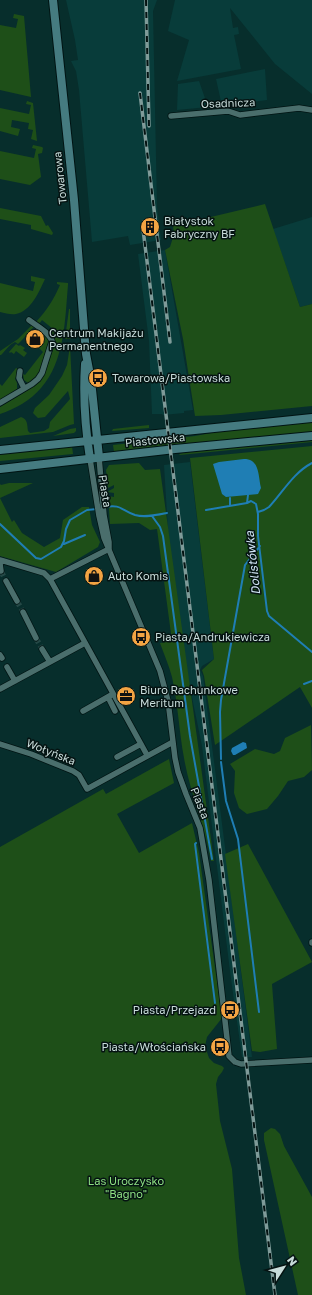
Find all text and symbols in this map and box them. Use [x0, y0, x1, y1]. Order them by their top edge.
street label: Osadnicza [201, 95, 255, 110]
street label: Towarowa [50, 151, 69, 205]
place label: Białystok Fabryczny BF [164, 214, 235, 240]
building icon: Białystok Fabryczny BF [139, 216, 161, 238]
place label: Centrum Makijażu Permanentnego [49, 326, 144, 352]
shop icon: Centrum Makijażu Permanentnego [24, 328, 46, 350]
bus stop icon: Towarowa/Piastowska [87, 367, 109, 389]
place label: Towarowa/Piastowska [112, 371, 230, 384]
street label: Piastowska [124, 430, 186, 449]
street label: Piasta [97, 474, 114, 508]
water label: Dolistówka [242, 529, 263, 596]
shop icon: Auto Komis [83, 565, 105, 587]
place label: Auto Komis [108, 569, 168, 582]
bus stop icon: Piasta/Andrukiewicza [130, 626, 152, 648]
place label: Piasta/Andrukiewicza [155, 630, 270, 643]
place label: Biuro Rachunkowe Meritum [140, 683, 238, 709]
office icon: Biuro Rachunkowe Meritum [115, 685, 137, 707]
street label: Wołyńska [25, 736, 78, 767]
street label: Piasta [188, 785, 213, 820]
bus stop icon: Piasta/Przejazd [219, 999, 241, 1021]
place label: Piasta/Przejazd [133, 1003, 216, 1016]
bus stop icon: Piasta/Włościańska [209, 1036, 231, 1058]
place label: Piasta/Włościańska [101, 1040, 206, 1053]
park label: Las Uroczysko "Bagno" [88, 1174, 165, 1200]
north arrow [264, 1247, 304, 1287]
text: N [285, 1254, 300, 1268]

